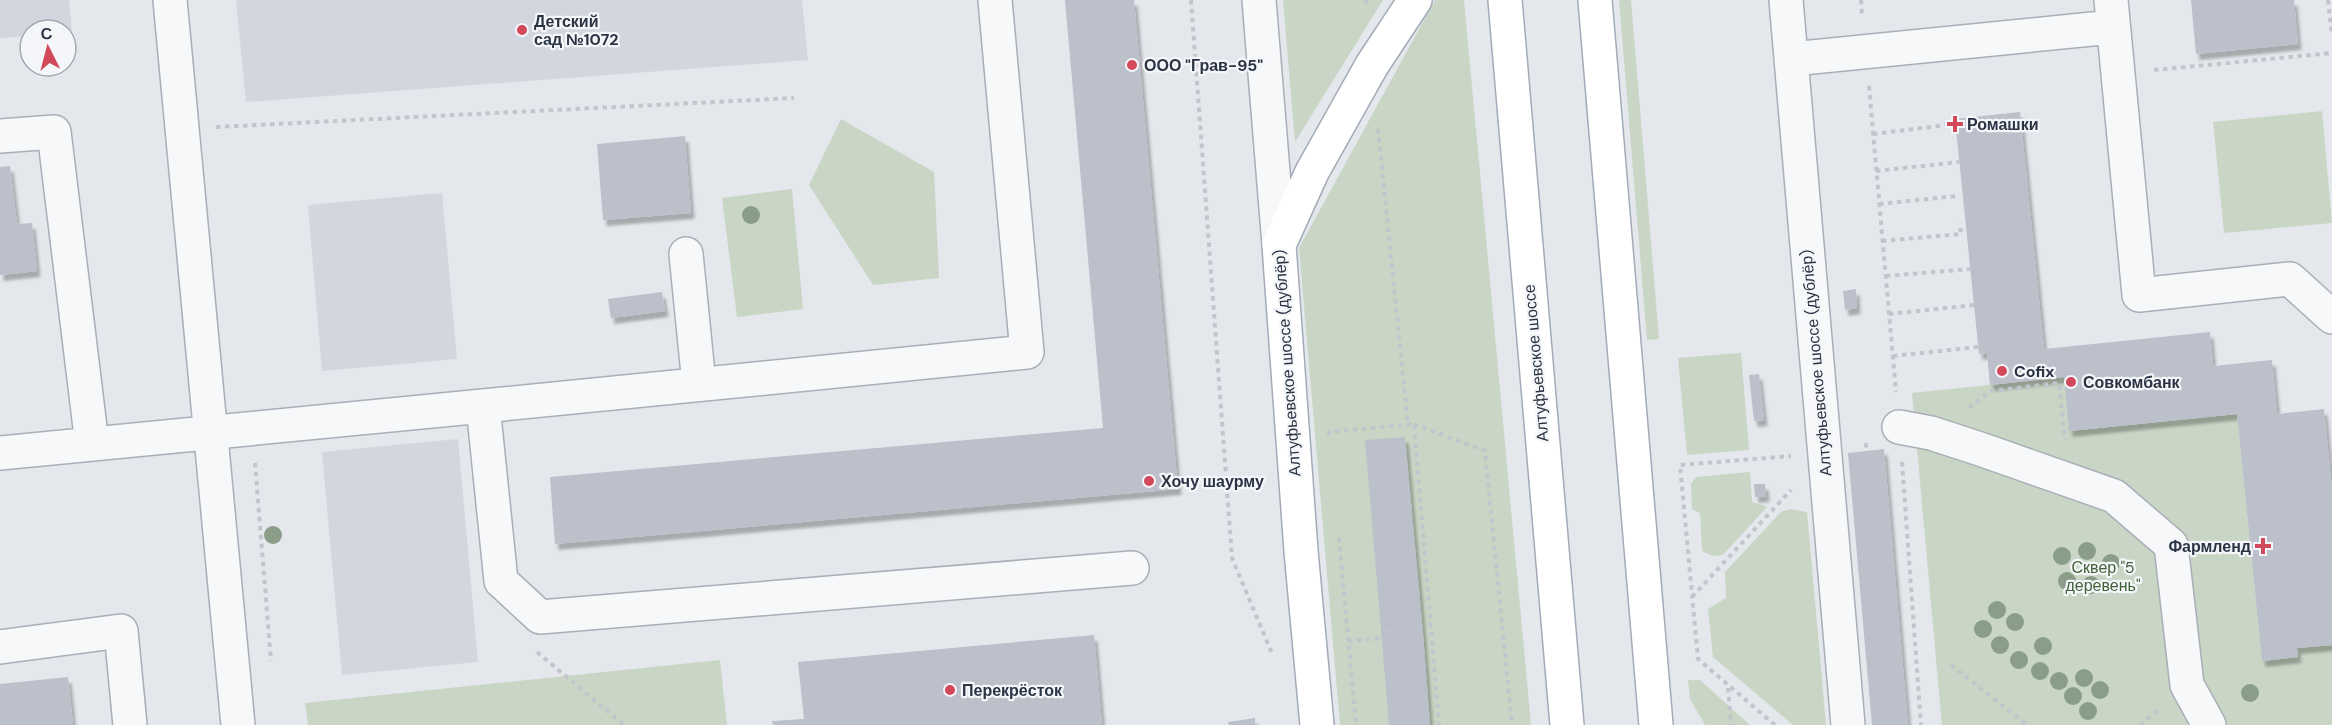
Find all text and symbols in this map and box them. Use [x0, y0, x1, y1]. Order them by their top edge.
place label: Детский сад №1072 [534, 11, 618, 50]
north arrow [18, 18, 78, 78]
text: С [40, 22, 54, 45]
marker: Детский сад №1072 [515, 23, 529, 37]
place label: ООО "Грав-95" [1144, 55, 1263, 76]
marker: ООО "Грав-95" [1125, 58, 1139, 72]
place label: Ромашки [1967, 114, 2039, 135]
marker: Ромашки [1948, 117, 1962, 131]
street label: Алтуфьевское шоссе (дублёр) [1269, 249, 1305, 477]
street label: Алтуфьевское шоссе (дублёр) [1796, 249, 1836, 477]
street label: Алтуфьевское шоссе [1519, 283, 1553, 443]
place label: Cofix [2014, 361, 2054, 382]
marker: Cofix [1995, 364, 2009, 378]
place label: Совкомбанк [2083, 372, 2181, 393]
marker: Совкомбанк [2064, 375, 2078, 389]
place label: Хочу шаурму [1161, 471, 1264, 492]
marker: Хочу шаурму [1142, 474, 1156, 488]
place label: Фармленд [2168, 536, 2251, 557]
marker: Фармленд [2256, 539, 2270, 553]
park label: Сквер "5 деревень" [2065, 557, 2141, 596]
place label: Перекрёсток [962, 680, 1063, 701]
marker: Перекрёсток [943, 683, 957, 697]

